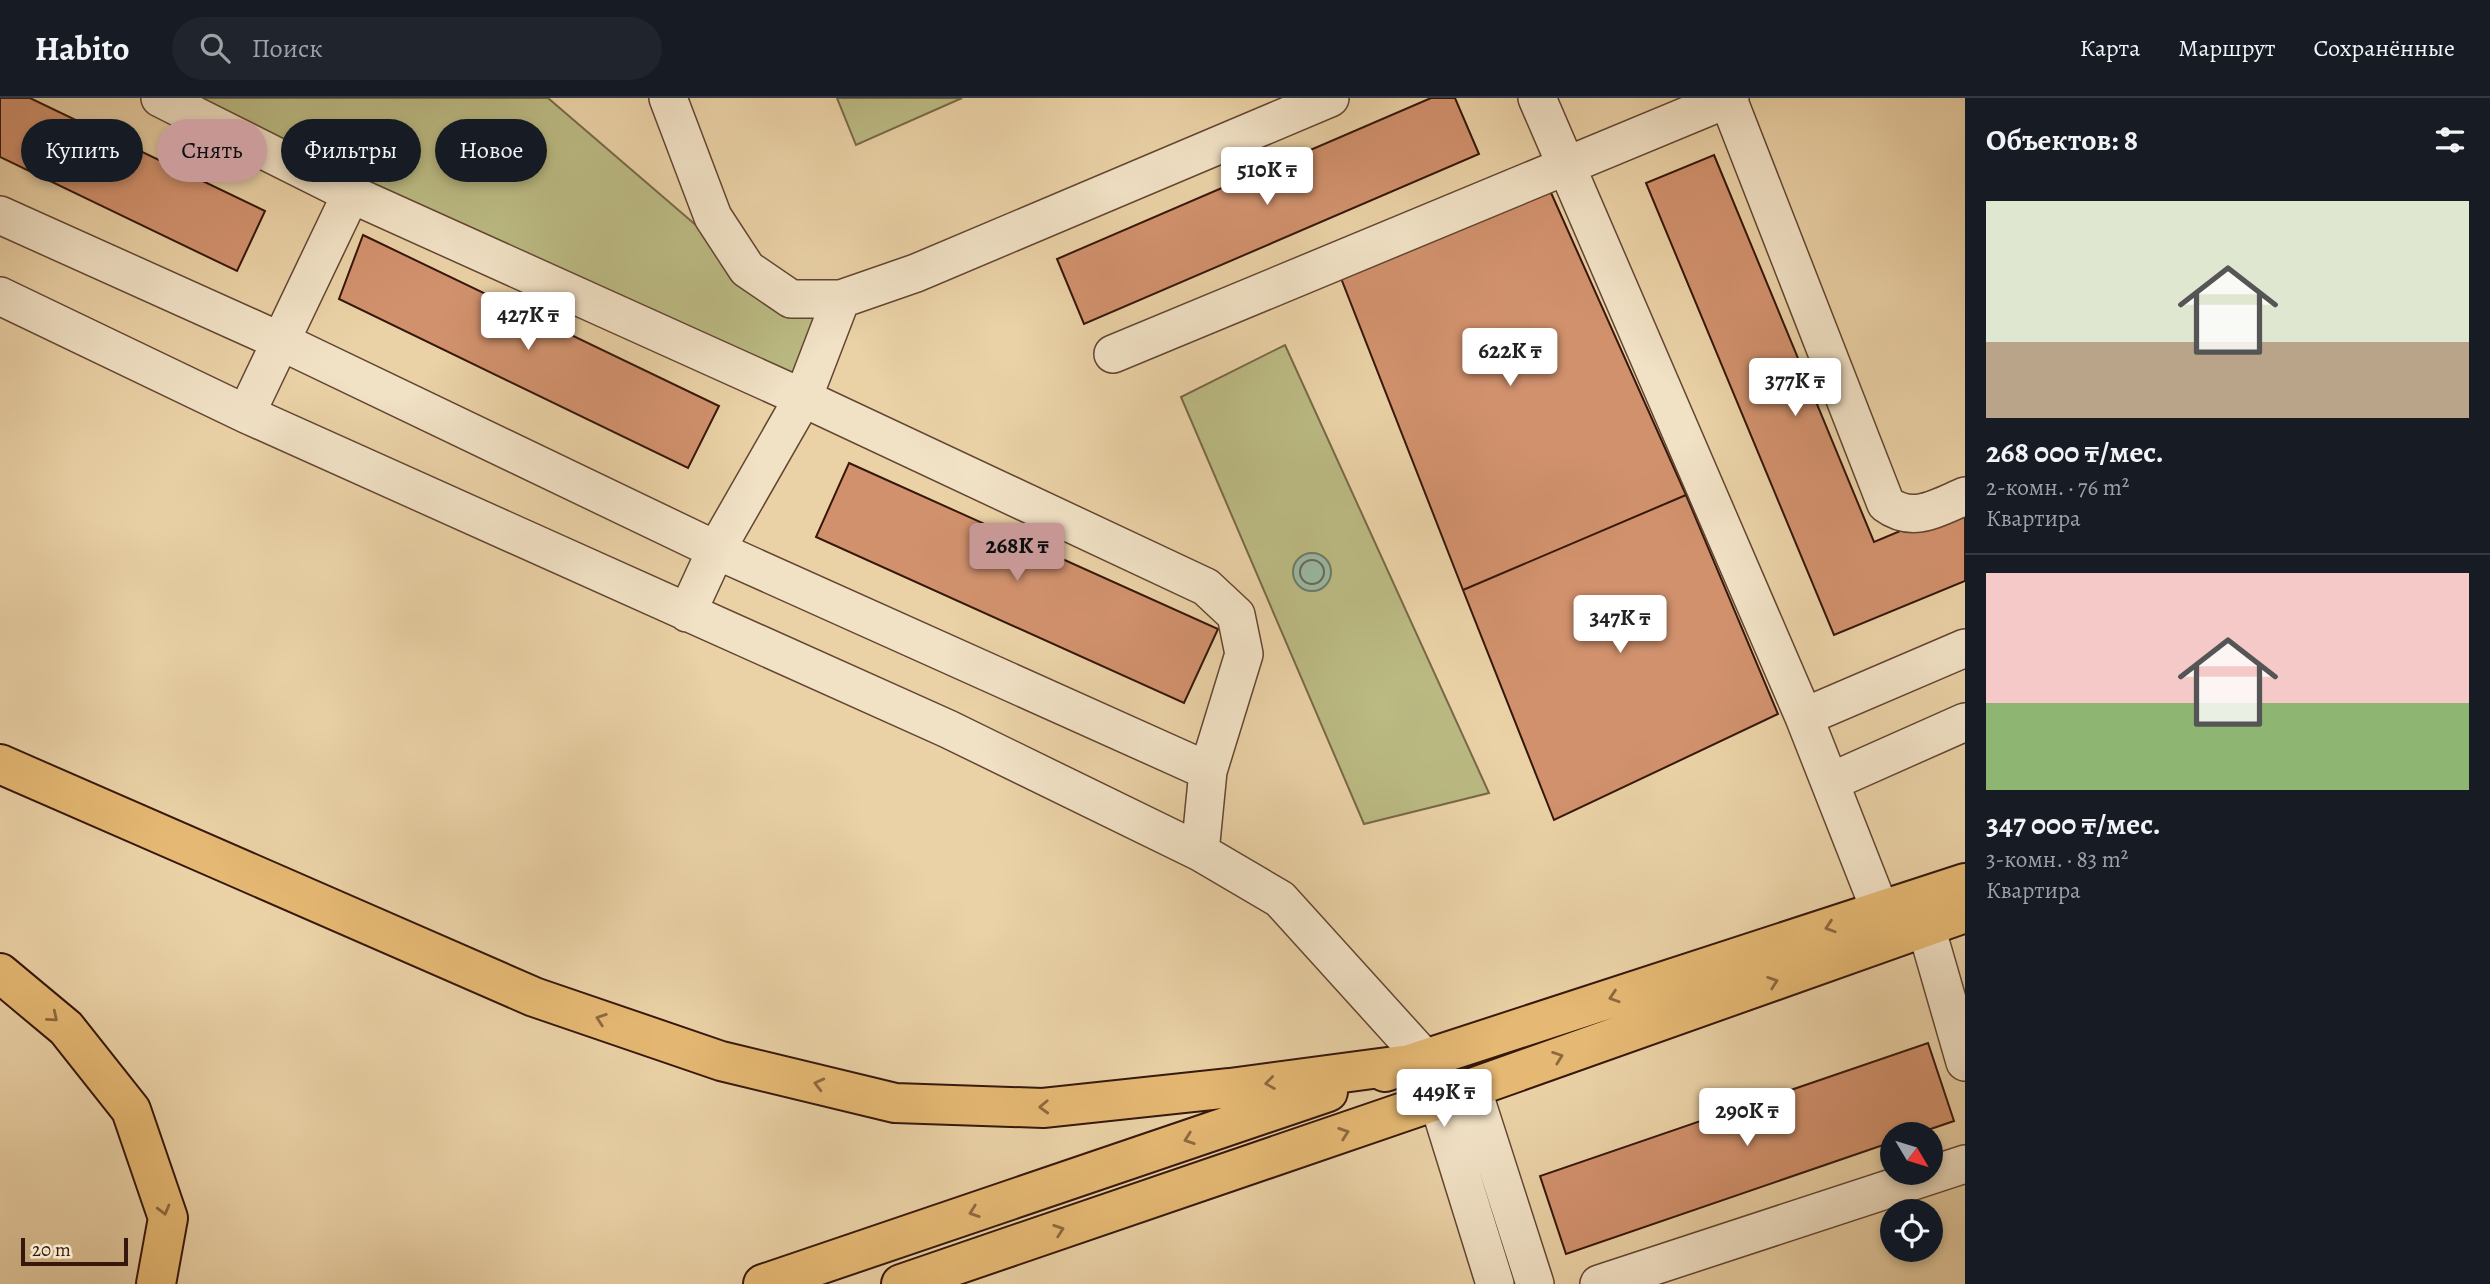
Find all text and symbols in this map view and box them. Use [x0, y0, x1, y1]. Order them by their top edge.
search box [172, 17, 662, 80]
text: Habito [35, 26, 130, 71]
icon: search [196, 29, 234, 67]
text: Поиск [252, 31, 323, 66]
text: Карта [2080, 32, 2140, 64]
text: Маршрут [2178, 32, 2276, 64]
text: Сохранённые [2314, 32, 2455, 64]
chip: Купить [21, 119, 143, 182]
chip: Снять [157, 119, 267, 182]
chip: Фильтры [281, 119, 421, 182]
chip: Новое [435, 119, 547, 182]
text: Объектов: 8 [1986, 120, 2138, 160]
icon: filters [2431, 121, 2469, 159]
pin: 510K ₸ [1210, 148, 1324, 207]
text: 510K ₸ [1237, 154, 1297, 185]
icon: home [2165, 247, 2291, 373]
pin: 427K ₸ [471, 292, 585, 352]
text: 427K ₸ [497, 299, 559, 330]
pin: 622K ₸ [1453, 328, 1567, 388]
text: 622K ₸ [1478, 335, 1542, 366]
pin: 377K ₸ [1738, 358, 1852, 418]
text: 377K ₸ [1765, 365, 1825, 396]
text: 268 000 ₸/мес. [1986, 432, 2164, 472]
text: 2-комн. · 76 m² [1986, 472, 2129, 503]
text: Квартира [1986, 503, 2081, 534]
pin: 268K ₸ [960, 524, 1074, 583]
text: 268K ₸ [985, 530, 1049, 561]
pin: 347K ₸ [1563, 596, 1677, 655]
text: 347K ₸ [1590, 602, 1650, 633]
icon: home [2165, 619, 2291, 745]
text: 347 000 ₸/мес. [1986, 804, 2161, 844]
text: 3-комн. · 83 m² [1986, 844, 2128, 875]
text: Квартира [1986, 875, 2081, 906]
one-way arrow [1825, 918, 1837, 933]
one-way arrow [1766, 976, 1778, 990]
one-way arrow [1608, 989, 1621, 1003]
one-way arrow [44, 1009, 57, 1021]
one-way arrow [595, 1013, 607, 1027]
one-way arrow [1552, 1052, 1564, 1066]
pin: 449K ₸ [1387, 1070, 1501, 1129]
one-way arrow [1264, 1075, 1276, 1090]
text: 449K ₸ [1413, 1076, 1475, 1107]
one-way arrow [813, 1078, 825, 1093]
pin: 290K ₸ [1690, 1088, 1804, 1148]
text: 290K ₸ [1715, 1095, 1779, 1126]
one-way arrow [1038, 1100, 1049, 1115]
north arrow [1880, 1122, 1942, 1185]
map controls [1880, 1122, 1943, 1262]
one-way arrow [1337, 1127, 1349, 1141]
one-way arrow [1183, 1131, 1196, 1145]
button: locate [1880, 1199, 1943, 1262]
one-way arrow [156, 1203, 171, 1215]
one-way arrow [968, 1204, 980, 1218]
one-way arrow [1052, 1224, 1064, 1238]
scale bar [21, 1235, 128, 1267]
text: 20 m [32, 1237, 71, 1263]

